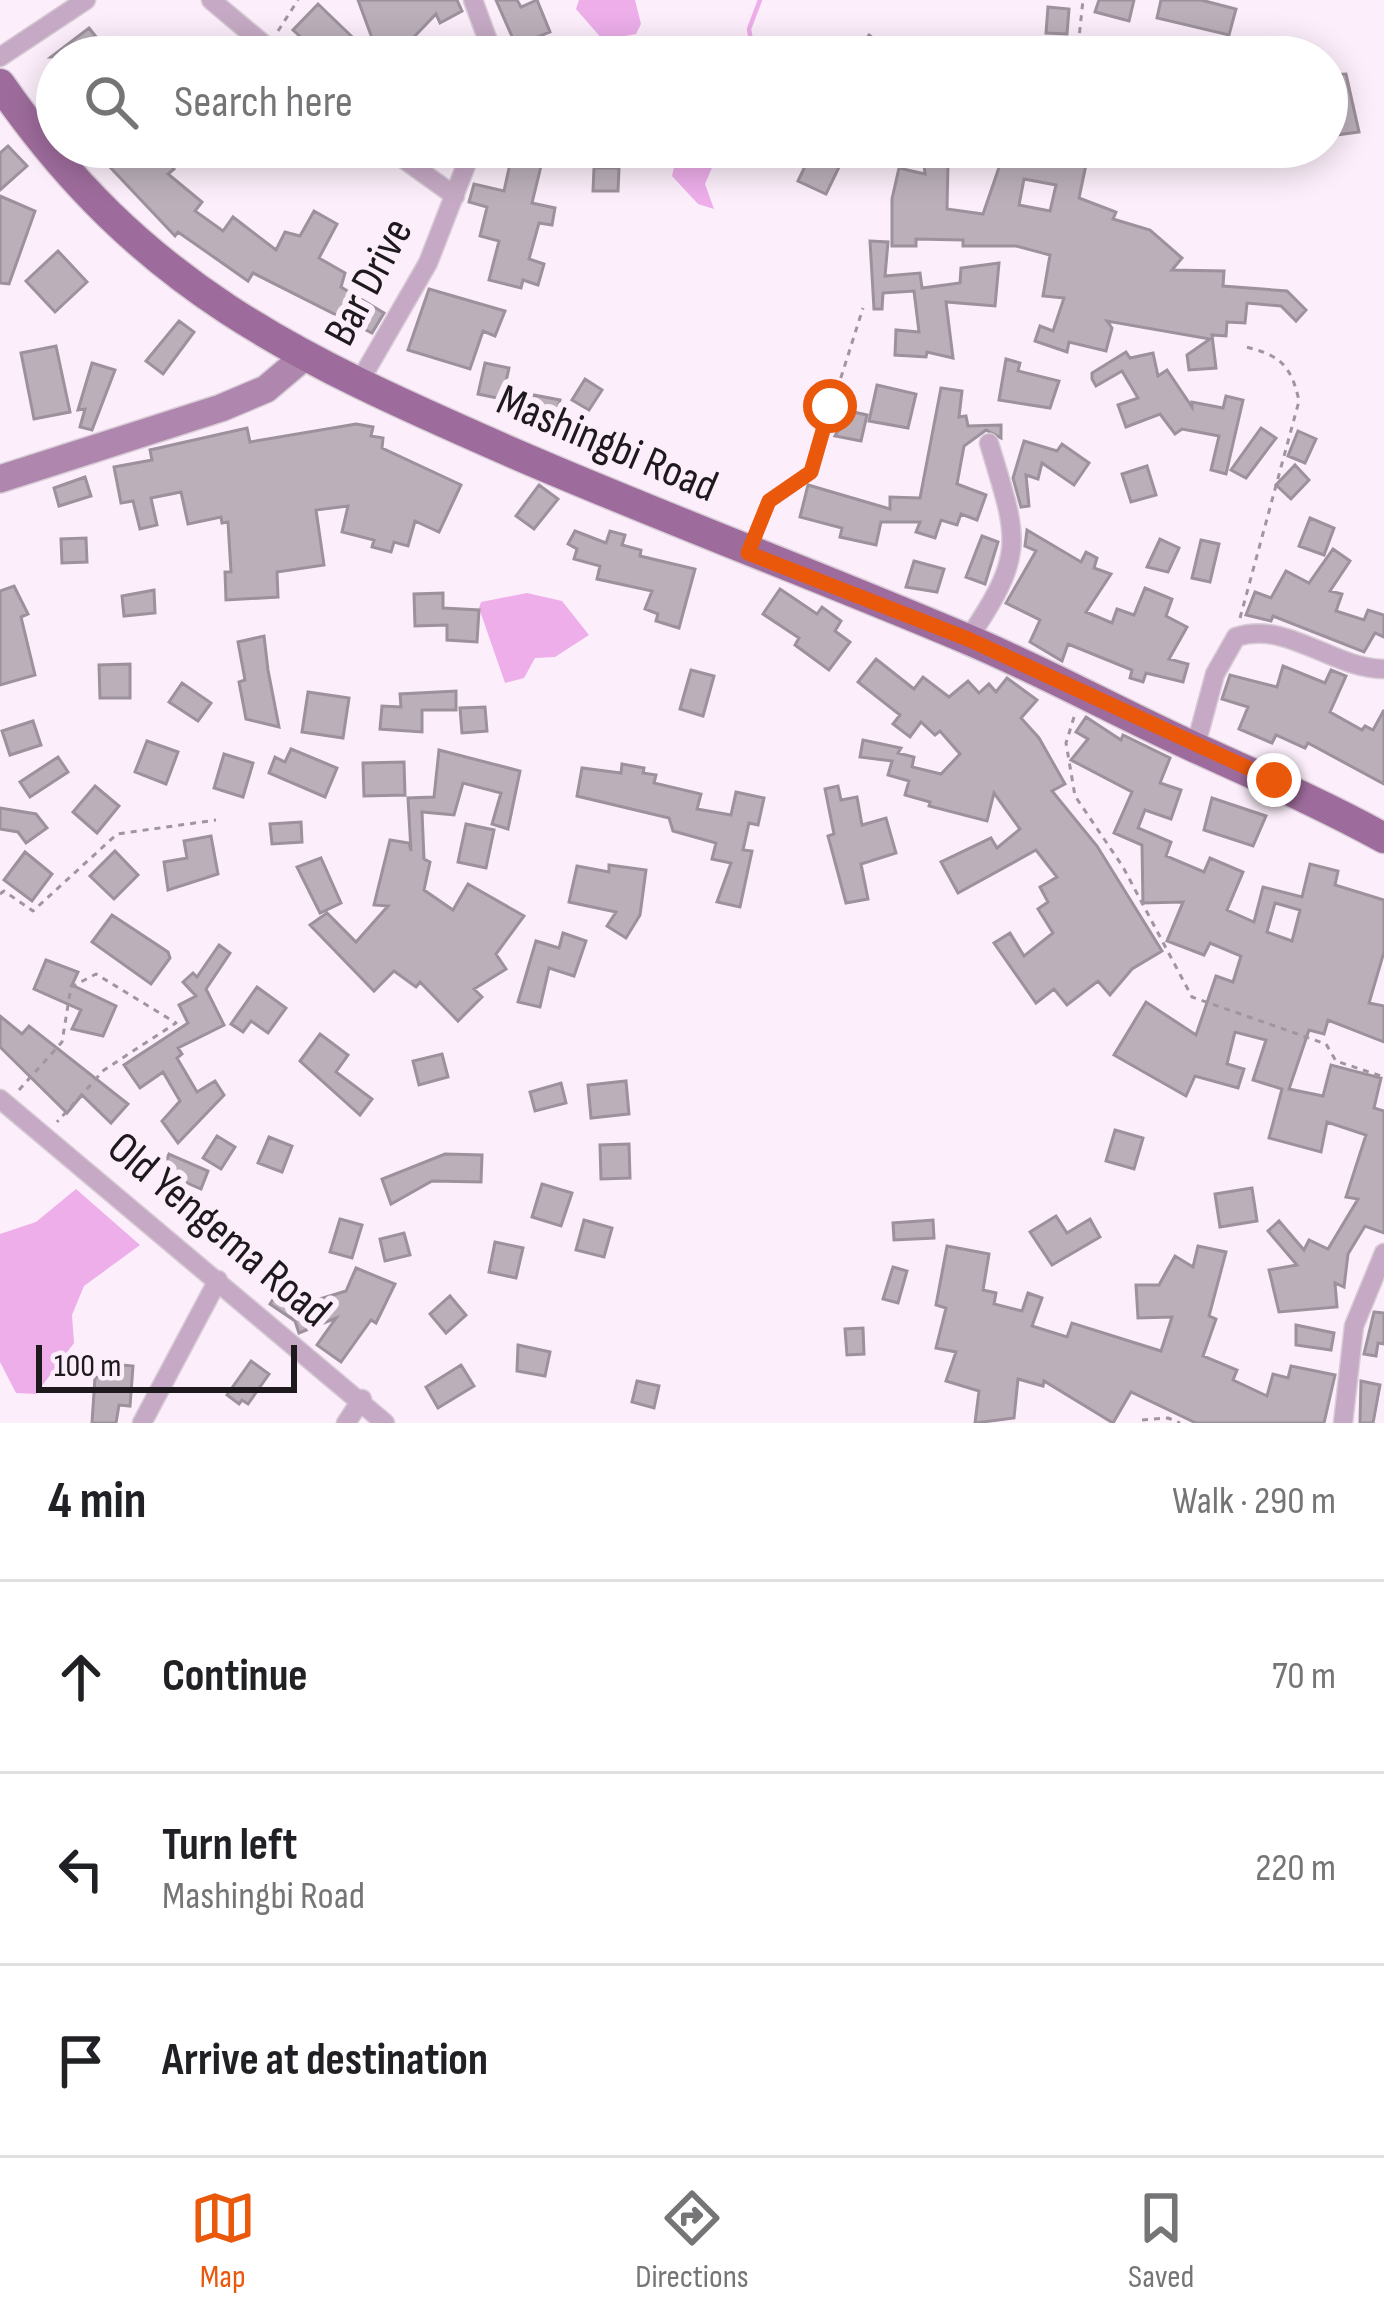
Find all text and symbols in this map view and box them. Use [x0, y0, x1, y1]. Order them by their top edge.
search box [36, 36, 1348, 168]
icon: search [78, 69, 144, 135]
text: Search here [174, 75, 353, 130]
street label: Bar Drive [313, 209, 425, 355]
street label: Mashingbi Road [488, 373, 726, 515]
route start [803, 379, 857, 433]
route end [1247, 753, 1301, 807]
street label: Old Yengema Road [96, 1121, 342, 1339]
scale bar [36, 1339, 297, 1392]
text: 100 m [54, 1346, 121, 1386]
text: 4 min [48, 1471, 147, 1532]
text: Walk · 290 m [1172, 1478, 1336, 1525]
icon: ahead [48, 1644, 114, 1710]
text: Continue [162, 1649, 308, 1704]
text: 70 m [1272, 1653, 1336, 1700]
text: Turn left [162, 1818, 297, 1873]
icon: left [48, 1836, 114, 1902]
text: 220 m [1255, 1845, 1336, 1892]
text: Mashingbi Road [162, 1873, 365, 1920]
icon: arrive [48, 2028, 114, 2094]
text: Arrive at destination [162, 2033, 488, 2088]
tab: Map [190, 2185, 256, 2297]
tab: Directions [635, 2185, 749, 2297]
tab: Saved [1128, 2185, 1194, 2297]

